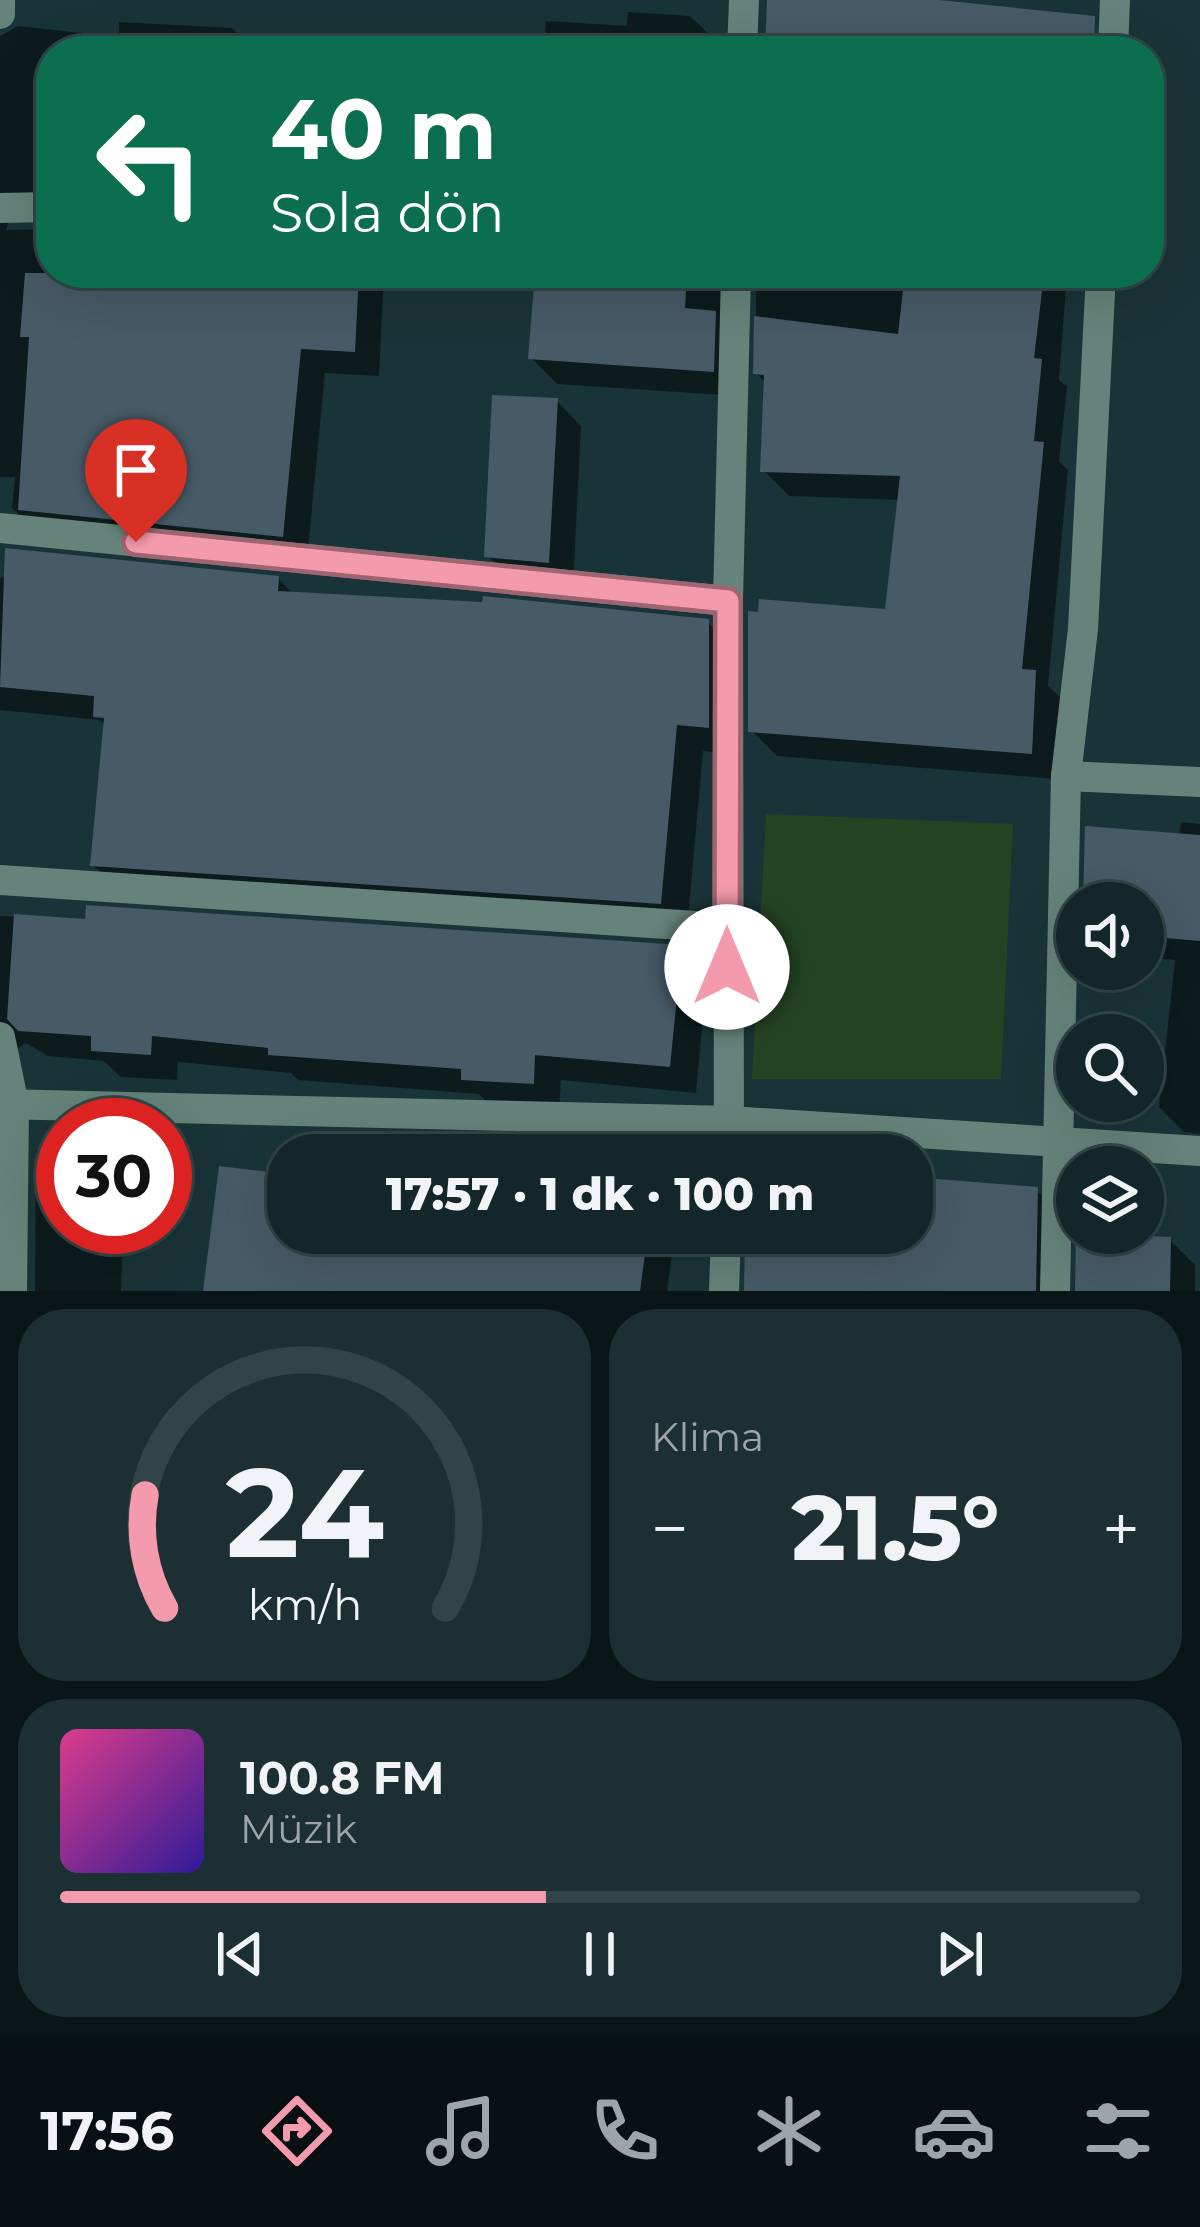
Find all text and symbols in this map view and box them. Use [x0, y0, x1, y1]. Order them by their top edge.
text: 40 m [270, 78, 497, 180]
icon: left [72, 84, 228, 240]
text: Sola dön [270, 180, 505, 246]
pin [85, 419, 187, 542]
icon: arrive [103, 437, 169, 503]
map controls [1056, 882, 1164, 1254]
button: sound [1056, 882, 1164, 990]
position arrow [664, 904, 790, 1030]
button: search [1056, 1014, 1164, 1122]
speed limit sign: 30 [36, 1098, 192, 1254]
button: layers [1056, 1146, 1164, 1254]
text: 17:57 · 1 dk · 100 m [386, 1166, 814, 1221]
text: Klima [651, 1413, 764, 1461]
text: 24 [225, 1436, 384, 1588]
text: 21.5° [792, 1473, 999, 1583]
text: − [651, 1488, 689, 1569]
text: + [1102, 1488, 1140, 1569]
text: km/h [247, 1578, 362, 1631]
text: 100.8 FM [240, 1750, 445, 1805]
text: Müzik [240, 1805, 357, 1853]
icon: previous [207, 1921, 273, 1987]
icon: pause [567, 1921, 633, 1987]
icon: next [927, 1921, 993, 1987]
icon: directions [255, 2089, 339, 2173]
icon: music [419, 2089, 503, 2173]
icon: phone [583, 2089, 667, 2173]
icon: climate [747, 2089, 831, 2173]
icon: car [912, 2089, 996, 2173]
icon: filters [1076, 2089, 1160, 2173]
text: 17:56 [40, 2098, 174, 2164]

